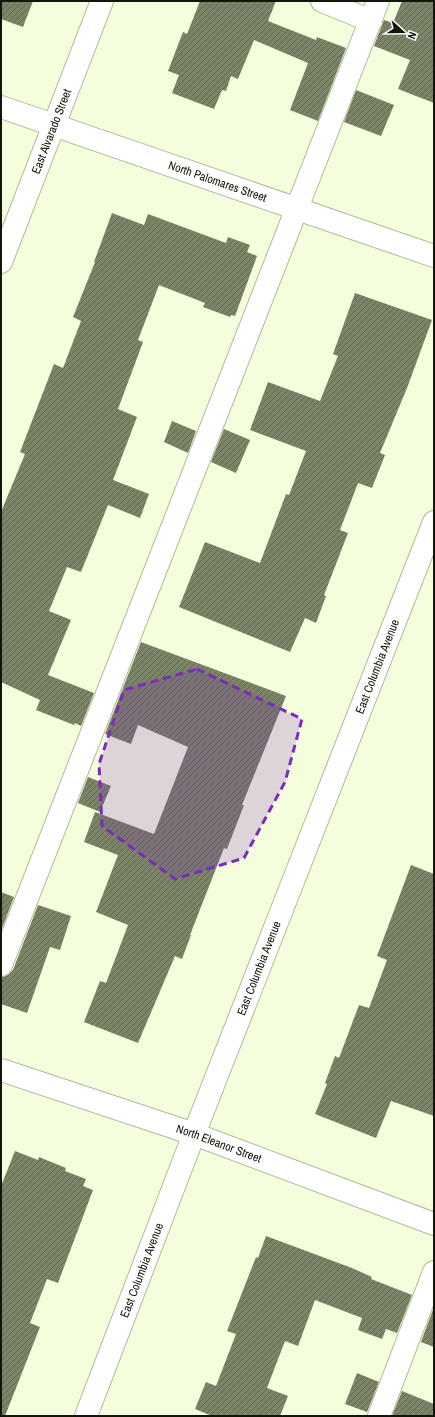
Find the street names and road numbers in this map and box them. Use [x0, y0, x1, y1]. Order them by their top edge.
street label: East Alvarado Street [28, 86, 75, 176]
street label: North Palomares Street [166, 157, 269, 206]
street label: East Columbia Avenue [352, 617, 403, 716]
street label: East Columbia Avenue [233, 919, 285, 1018]
street label: North Eleanor Street [174, 1121, 264, 1167]
street label: East Columbia Avenue [116, 1221, 167, 1320]

